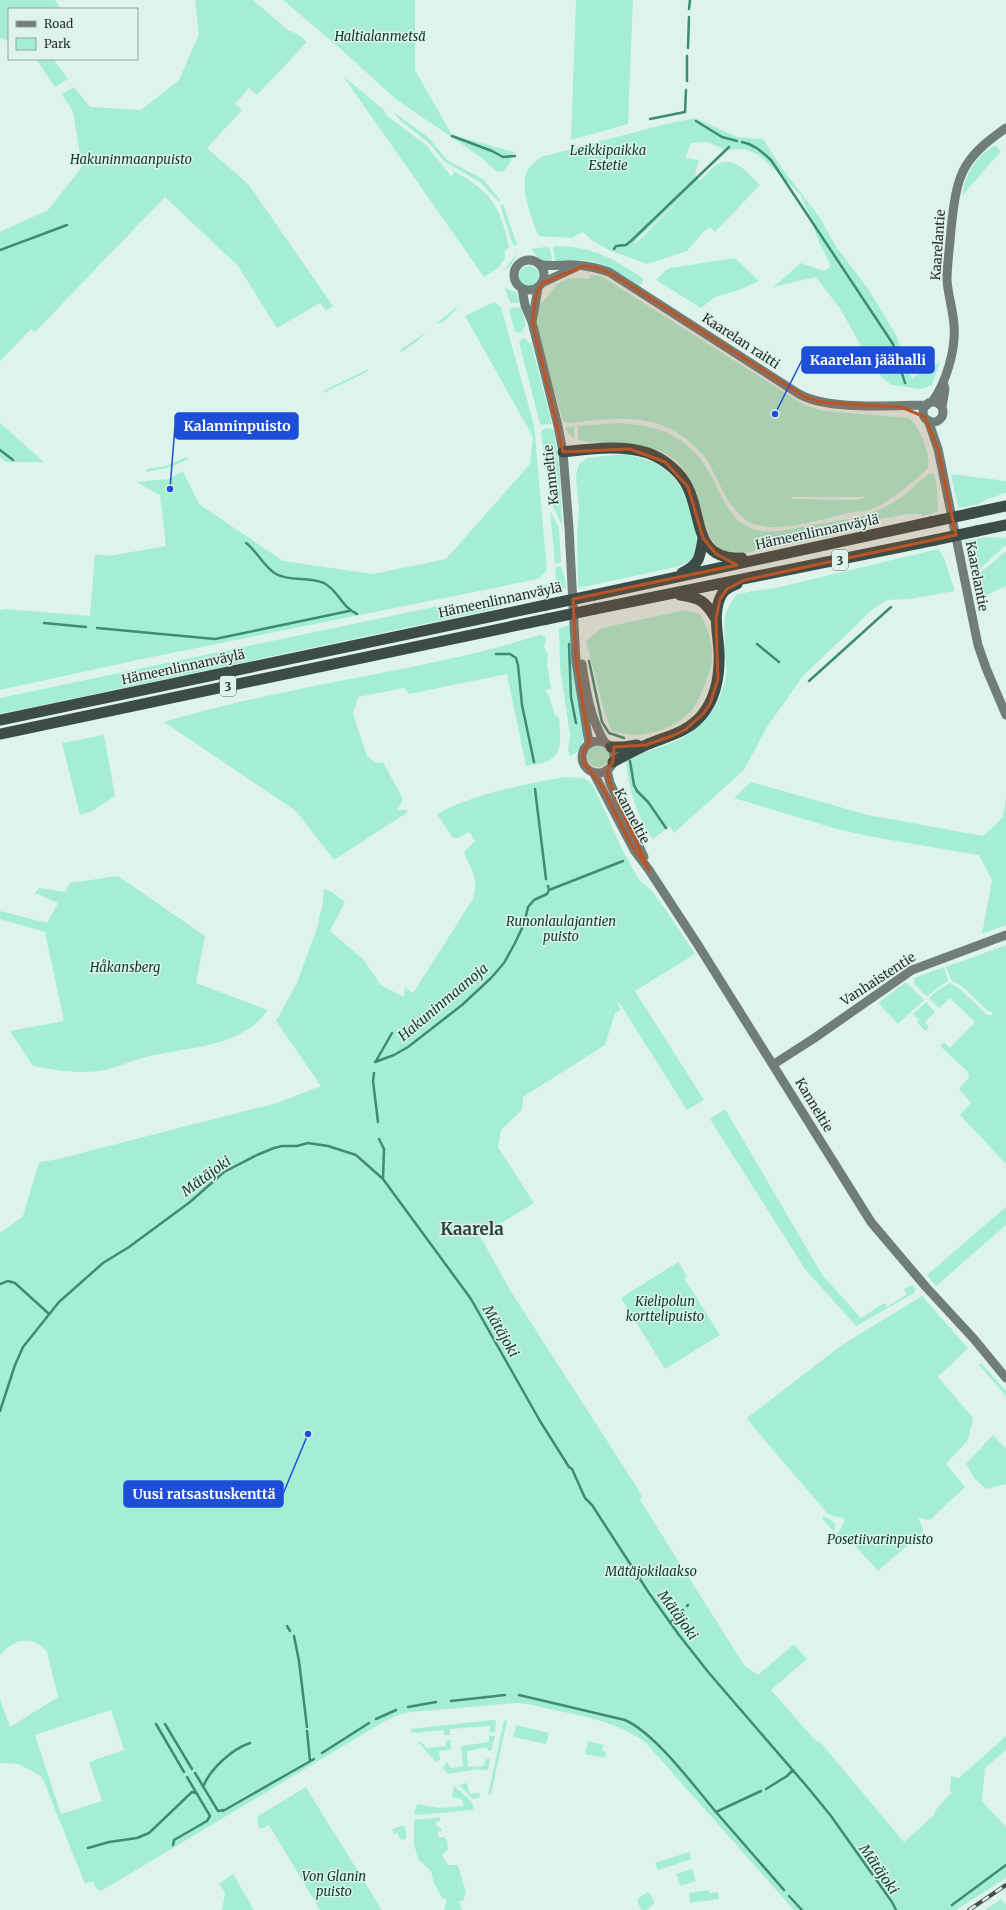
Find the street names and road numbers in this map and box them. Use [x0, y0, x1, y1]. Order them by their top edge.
street label: Kaarelantie [927, 209, 949, 281]
street label: Kaarelan raitti [699, 309, 783, 373]
street label: Kanneltie [539, 444, 563, 506]
street label: Hämeenlinnanväylä [754, 511, 880, 553]
street label: Kaarelantie [962, 539, 992, 613]
road number: 3 [832, 550, 848, 570]
street label: Hämeenlinnanväylä [437, 579, 563, 621]
street label: Hämeenlinnanväylä [120, 646, 246, 688]
road number: 3 [220, 676, 236, 696]
street label: Kanneltie [610, 785, 654, 847]
street label: Vanhaistentie [837, 948, 919, 1010]
street label: Kanneltie [791, 1075, 837, 1135]

